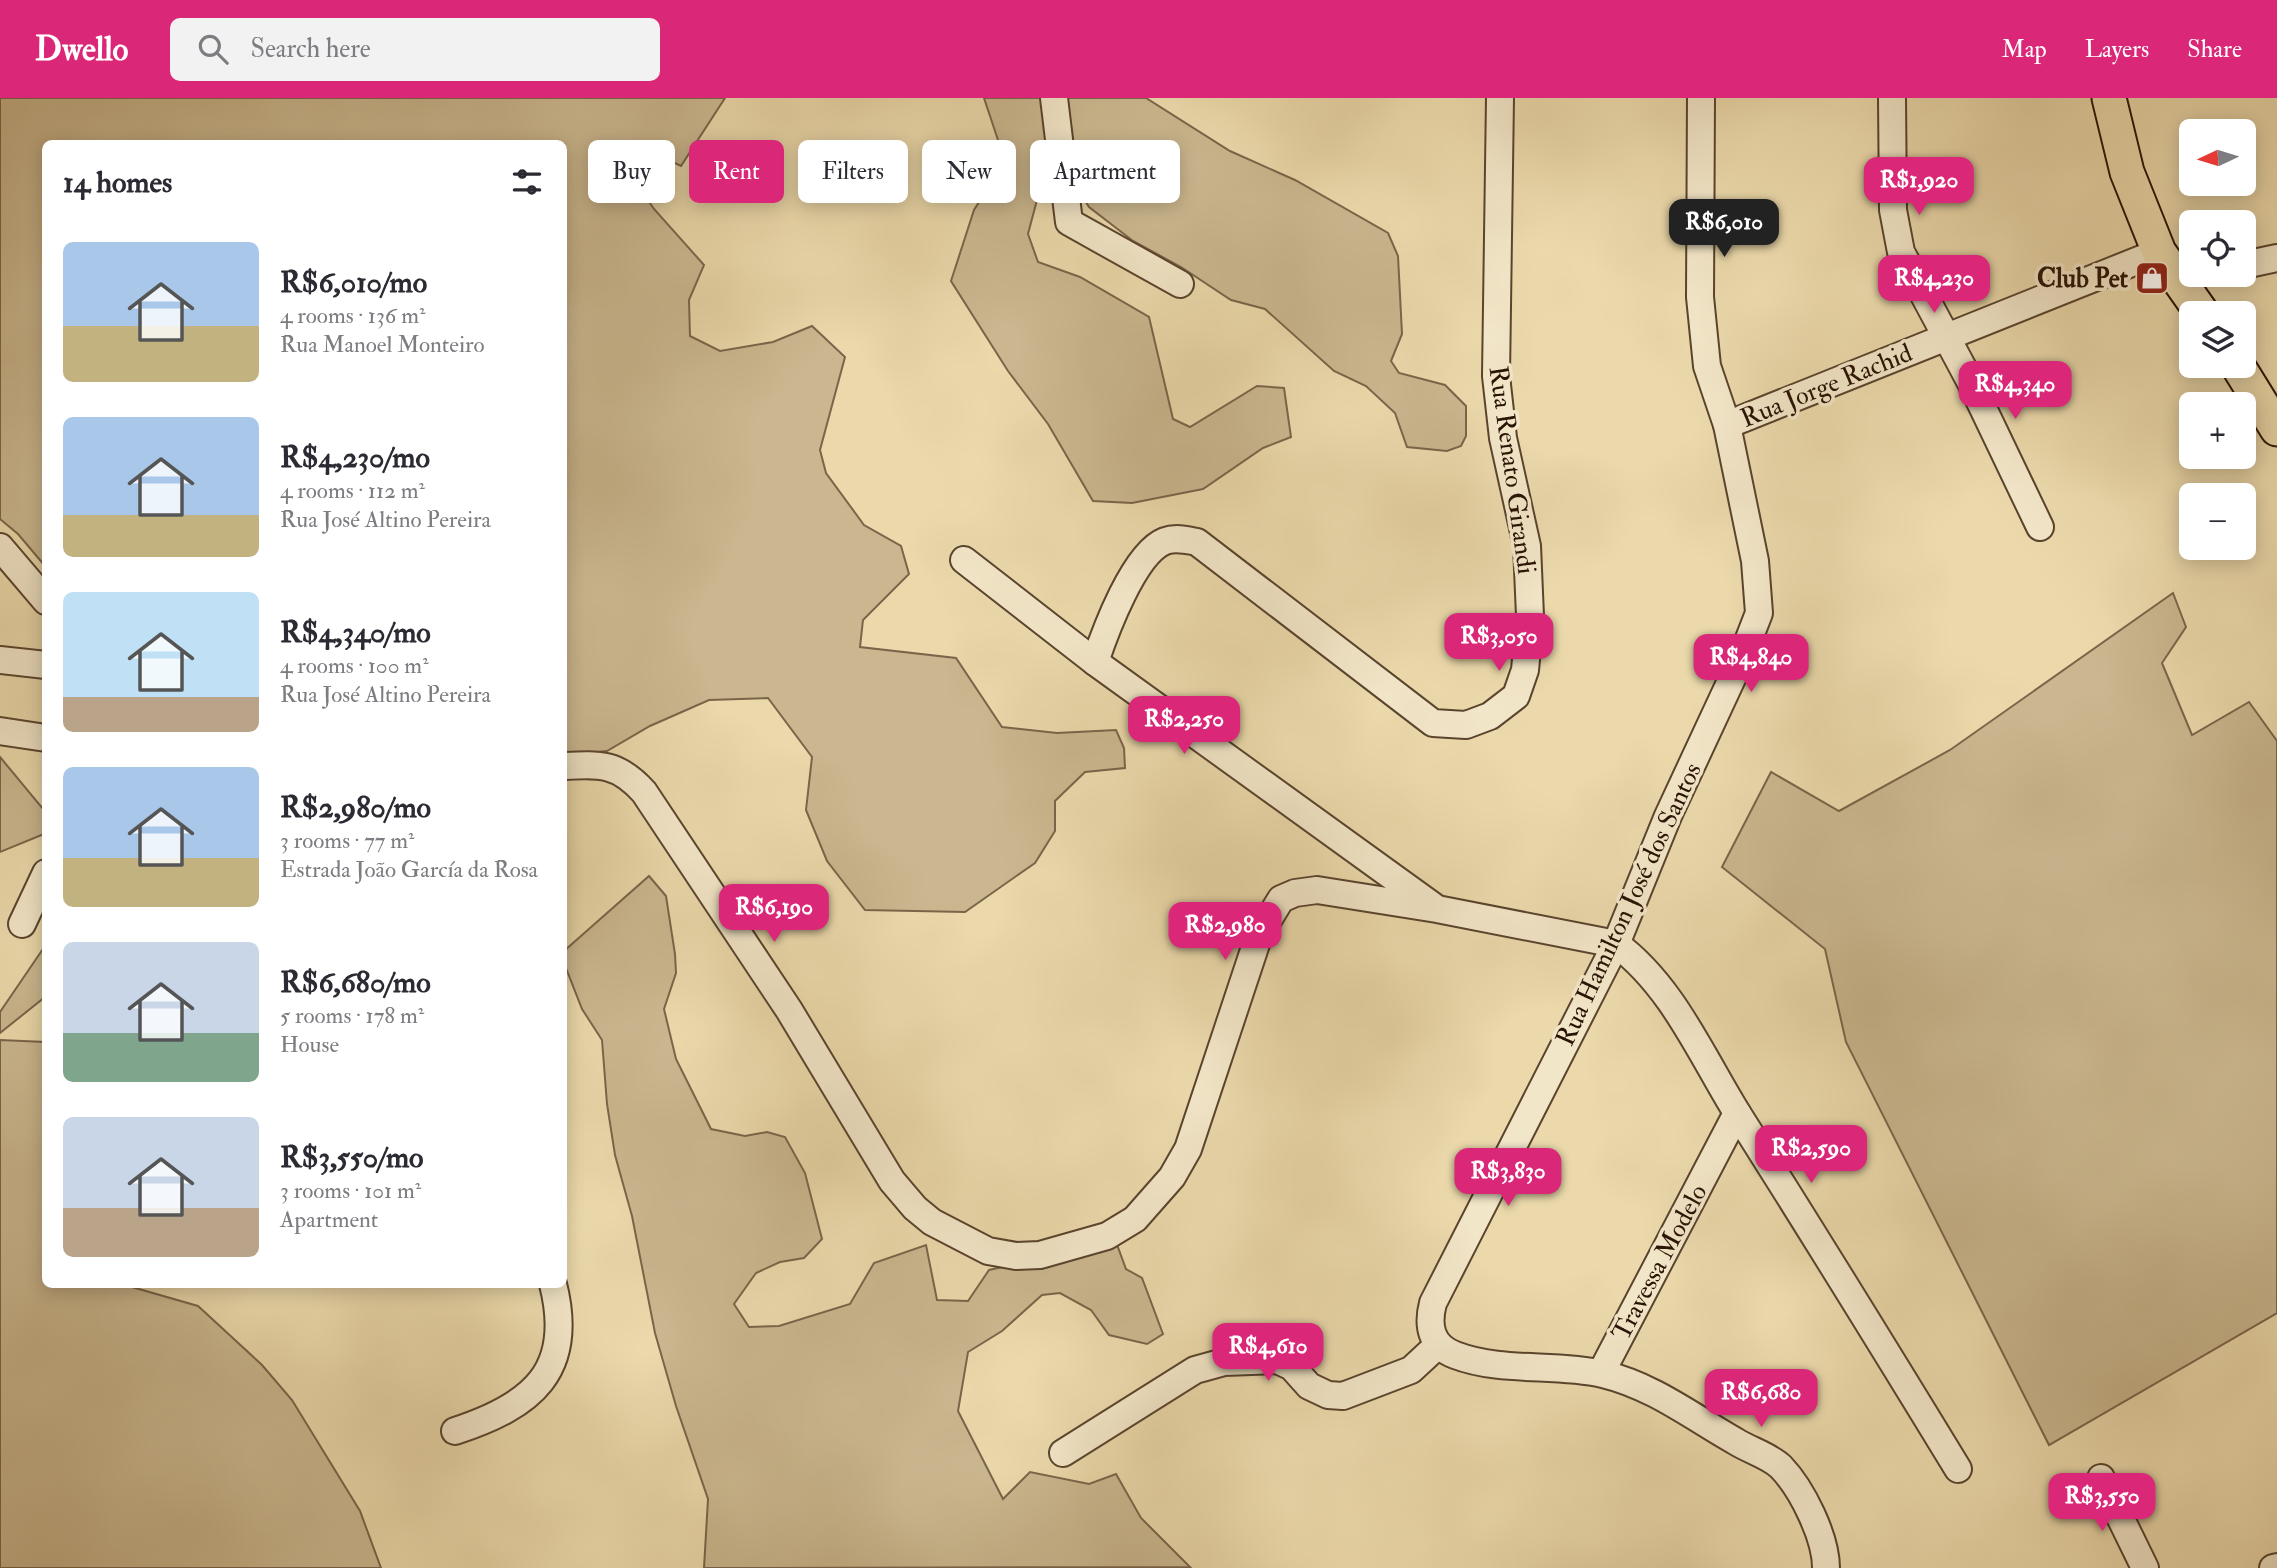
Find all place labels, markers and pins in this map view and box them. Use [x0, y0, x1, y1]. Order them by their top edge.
pin: R$1,920 [1854, 158, 1984, 217]
pin: R$6,010 [1659, 200, 1789, 259]
pin: R$4,230 [1869, 256, 1999, 315]
shop icon: Club Pet [2133, 259, 2171, 297]
place label: Club Pet [2037, 263, 2129, 295]
pin: R$4,340 [1950, 362, 2080, 421]
pin: R$3,050 [1434, 614, 1564, 673]
pin: R$4,840 [1686, 634, 1816, 694]
pin: R$2,250 [1119, 696, 1249, 756]
pin: R$6,190 [709, 884, 839, 944]
pin: R$2,980 [1160, 902, 1290, 962]
pin: R$2,590 [1746, 1126, 1876, 1185]
pin: R$3,830 [1443, 1148, 1573, 1208]
pin: R$4,610 [1203, 1324, 1333, 1383]
pin: R$6,680 [1696, 1370, 1826, 1429]
pin: R$3,550 [2037, 1474, 2167, 1533]

